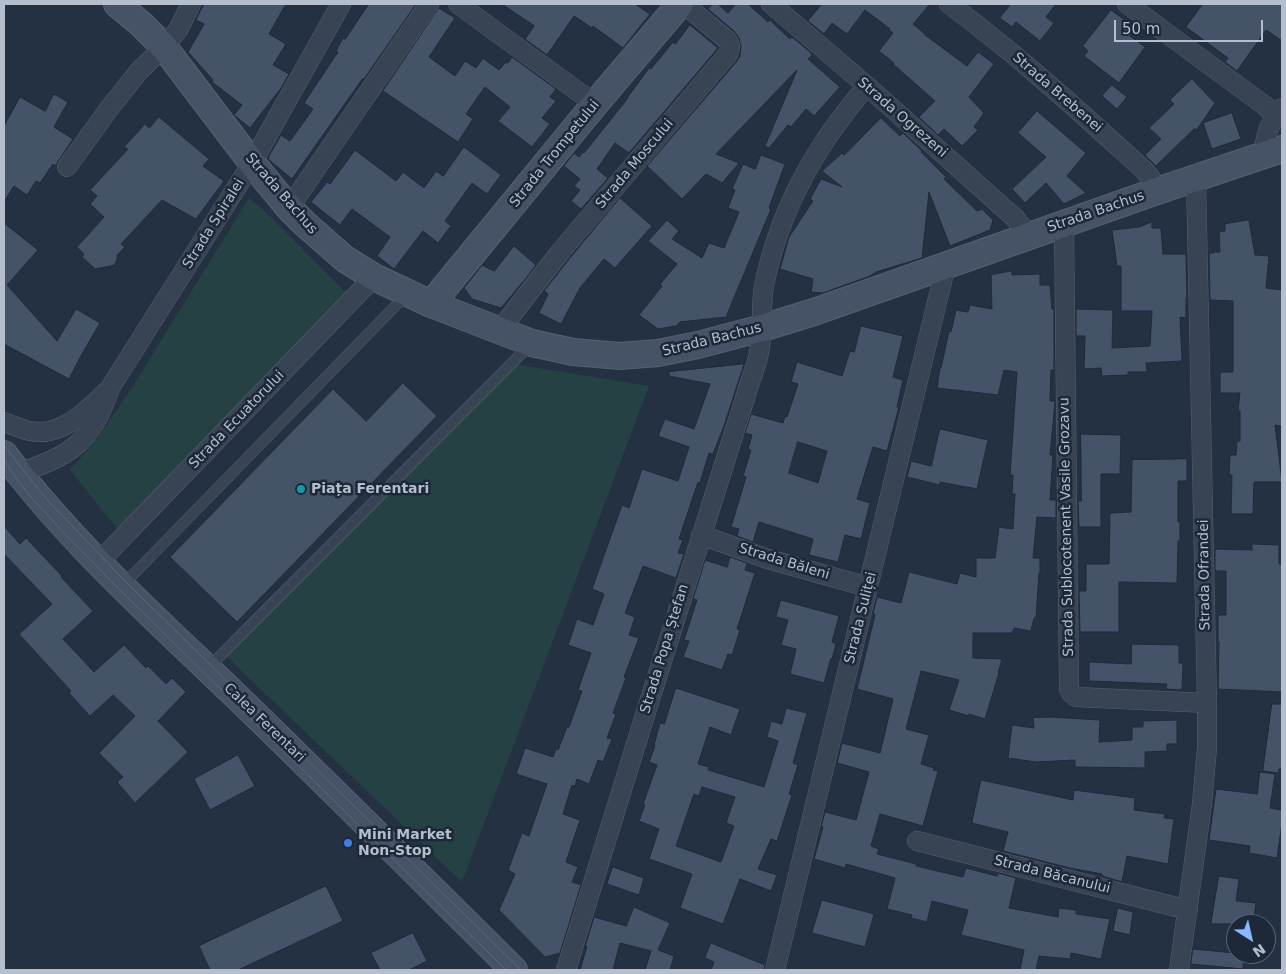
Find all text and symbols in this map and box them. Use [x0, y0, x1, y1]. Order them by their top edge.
scale bar [1116, 10, 1265, 42]
text: 50 m [1122, 20, 1160, 38]
street label: Strada Brebenei [1009, 50, 1105, 136]
street label: Strada Ogrezeni [854, 74, 950, 162]
street label: Strada Trompetului [507, 97, 603, 211]
street label: Strada Moscului [593, 116, 677, 212]
street label: Strada Bachus [241, 150, 321, 238]
street label: Strada Spiralei [180, 176, 248, 272]
street label: Strada Bachus [1045, 188, 1147, 236]
street label: Strada Bachus [661, 320, 763, 360]
street label: Strada Ecuatorului [186, 367, 288, 473]
street label: Strada Sublocotenent Vasile Grozavu [1056, 397, 1078, 657]
place label: Piața Ferentari [311, 481, 429, 497]
marker: Piața Ferentari [295, 483, 307, 495]
street label: Strada Ofrandei [1196, 519, 1214, 631]
street label: Strada Băleni [737, 540, 831, 584]
street label: Strada Suliței [841, 570, 881, 666]
street label: Strada Popa Ștefan [637, 582, 693, 716]
street label: Calea Ferentari [220, 680, 308, 766]
place label: Mini Market Non-Stop [358, 827, 452, 860]
marker: Mini Market Non-Stop [342, 837, 354, 849]
street label: Strada Băcanului [992, 852, 1112, 898]
north arrow [1226, 914, 1276, 964]
text: N [1250, 941, 1268, 960]

